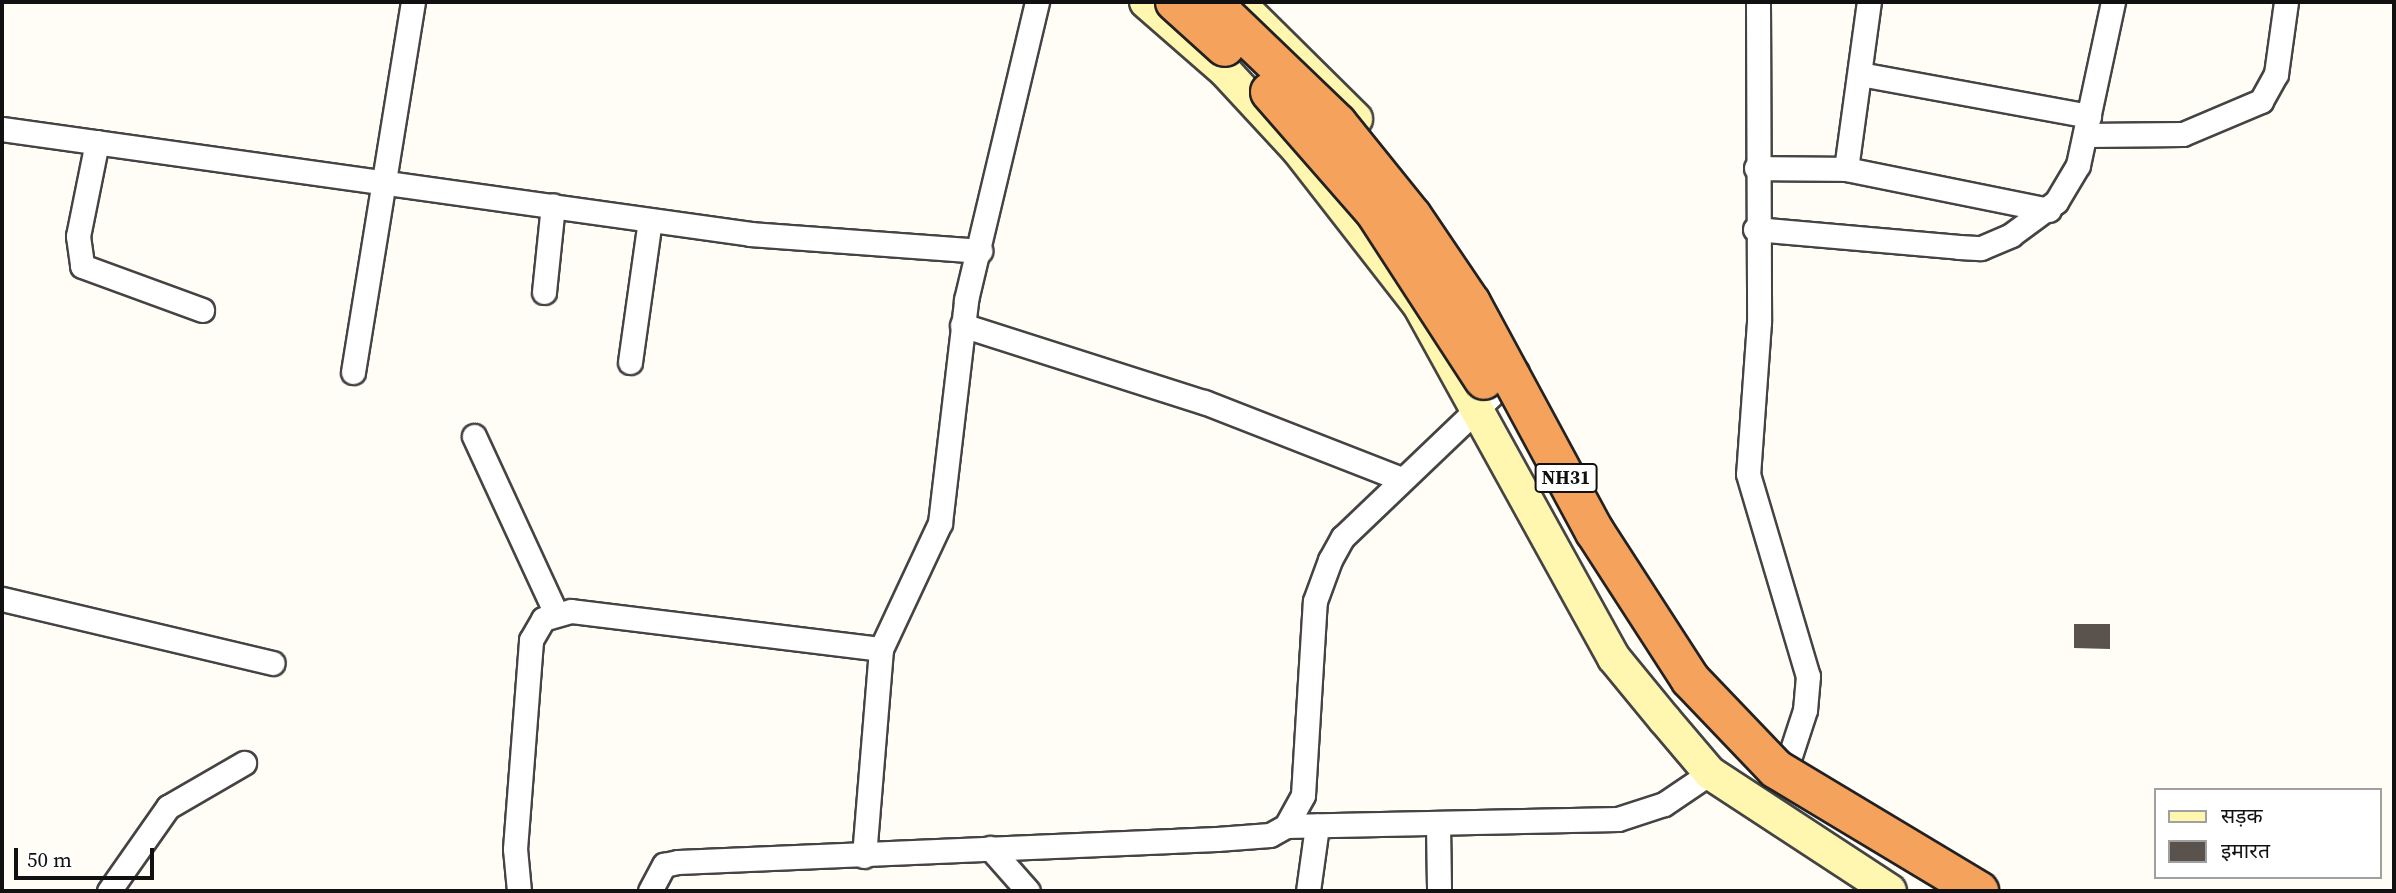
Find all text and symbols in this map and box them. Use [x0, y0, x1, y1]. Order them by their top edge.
road number: NH31 [1534, 463, 1598, 494]
legend [2154, 788, 2382, 879]
text: सड़क [2221, 801, 2263, 830]
scale bar [18, 834, 158, 878]
text: इमारत [2221, 836, 2270, 865]
text: 50 m [27, 845, 72, 874]

